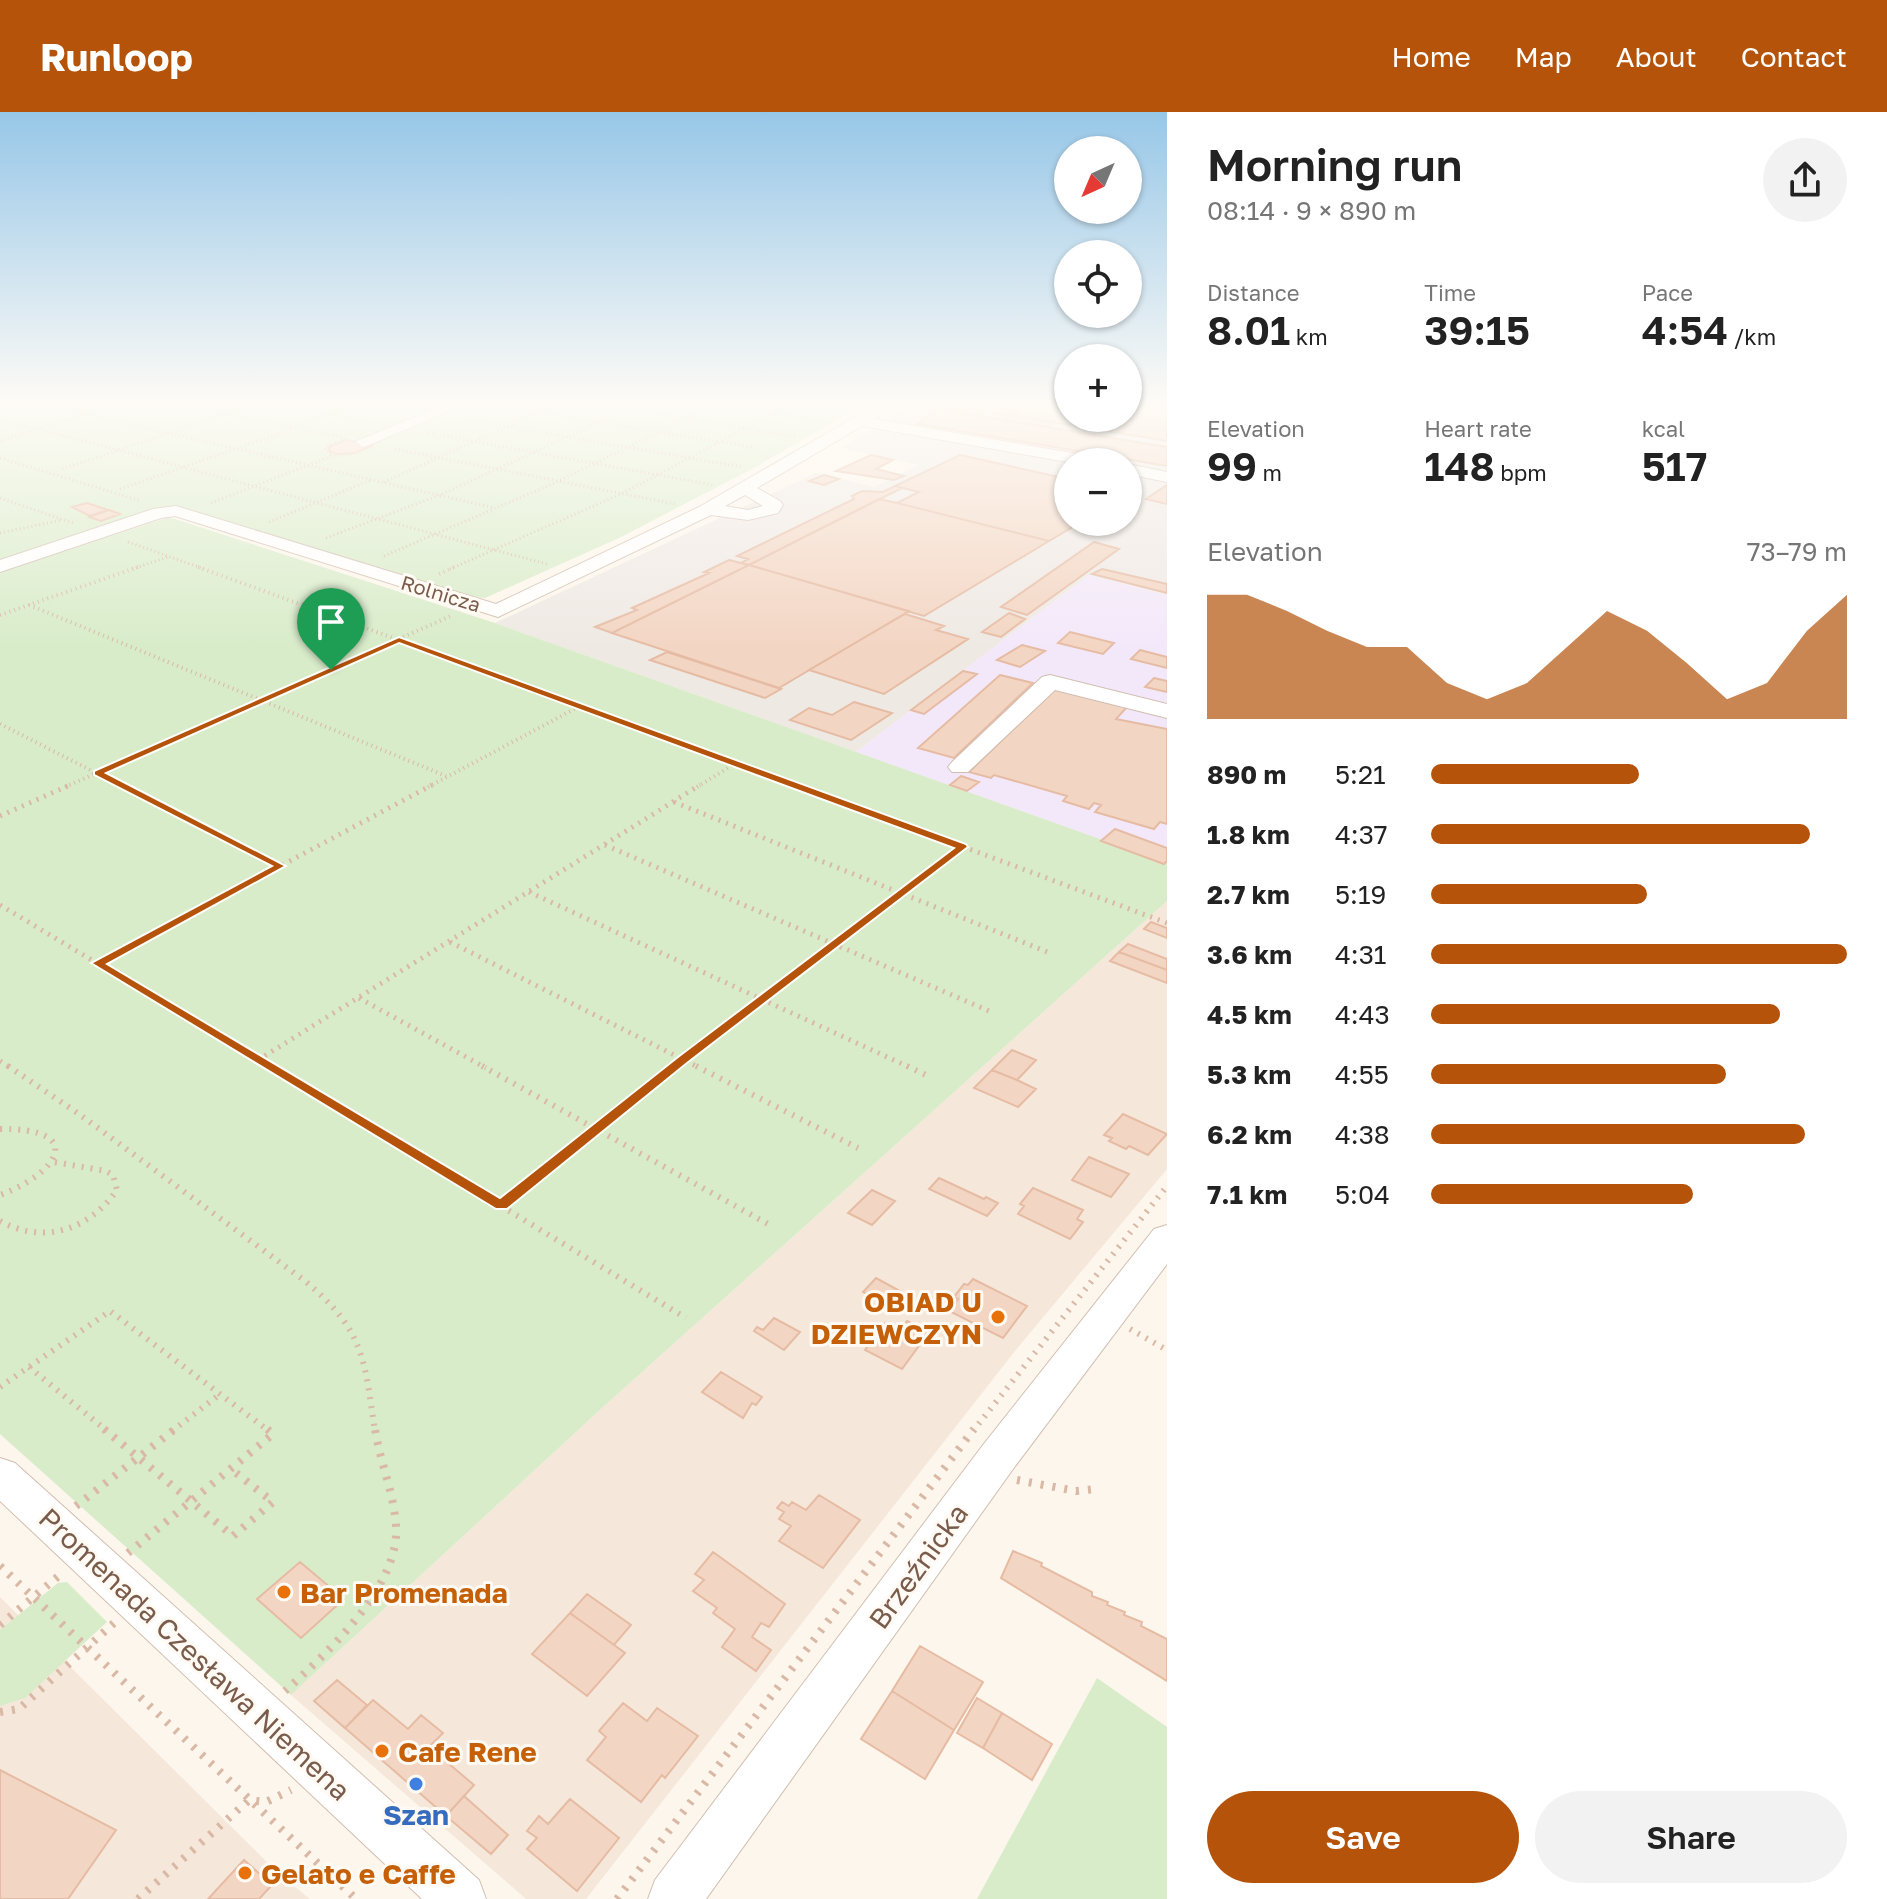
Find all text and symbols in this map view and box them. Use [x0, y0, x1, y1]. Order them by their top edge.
text: Runloop [40, 34, 193, 79]
text: Home [1392, 40, 1471, 73]
text: Map [1515, 40, 1572, 73]
text: About [1616, 40, 1697, 73]
text: Contact [1741, 40, 1847, 73]
north arrow [1054, 136, 1142, 224]
map controls [1054, 136, 1142, 536]
text: Morning run [1207, 138, 1462, 191]
button: share [1763, 138, 1847, 222]
text: 08:14 · 9 × 890 m [1207, 195, 1416, 226]
button: locate [1054, 240, 1142, 328]
text: Distance [1207, 279, 1299, 306]
text: Time [1424, 279, 1476, 306]
text: Pace [1642, 279, 1693, 306]
text: 8.01 [1207, 306, 1290, 354]
text: 39:15 [1424, 306, 1530, 354]
text: 4:54 [1642, 306, 1728, 354]
text: km [1290, 323, 1328, 350]
text: /km [1728, 323, 1776, 350]
button: + [1054, 344, 1142, 432]
text: Elevation [1207, 415, 1305, 442]
text: Heart rate [1424, 415, 1532, 442]
text: kcal [1642, 415, 1685, 442]
text: 99 [1207, 442, 1257, 490]
text: 148 [1424, 442, 1495, 490]
text: 517 [1642, 442, 1707, 490]
button: − [1054, 448, 1142, 536]
text: m [1257, 459, 1282, 486]
text: bpm [1495, 459, 1547, 486]
text: Elevation [1207, 536, 1323, 567]
text: 73–79 m [1747, 536, 1847, 567]
street label: Rolnicza [398, 570, 484, 616]
pin [297, 588, 365, 670]
icon: arrive [309, 600, 353, 644]
text: 890 m [1207, 759, 1286, 790]
text: 5:21 [1335, 759, 1386, 790]
text: 1.8 km [1207, 819, 1290, 850]
text: 4:37 [1335, 819, 1388, 850]
text: 2.7 km [1207, 879, 1290, 910]
text: 5:19 [1335, 879, 1386, 910]
text: 3.6 km [1207, 939, 1292, 970]
text: 4:31 [1335, 939, 1386, 970]
text: 4.5 km [1207, 999, 1292, 1030]
text: 4:43 [1335, 999, 1390, 1030]
text: 5.3 km [1207, 1059, 1291, 1090]
text: 4:55 [1335, 1059, 1389, 1090]
text: 6.2 km [1207, 1119, 1292, 1150]
text: 4:38 [1335, 1119, 1390, 1150]
text: 7.1 km [1207, 1179, 1287, 1210]
text: 5:04 [1335, 1179, 1390, 1210]
place label: OBIAD U DZIEWCZYN [811, 1285, 982, 1350]
marker: OBIAD U DZIEWCZYN [989, 1308, 1007, 1326]
street label: Brzeźnicka [862, 1497, 974, 1635]
street label: Promenada Czesława Niemena [33, 1501, 357, 1807]
place label: Bar Promenada [300, 1576, 508, 1609]
marker: Bar Promenada [275, 1583, 293, 1601]
place label: Cafe Rene [398, 1735, 537, 1768]
marker: Cafe Rene [373, 1742, 391, 1760]
marker: Szan [407, 1775, 425, 1793]
button: Save [1207, 1791, 1519, 1883]
button: Share [1535, 1791, 1847, 1883]
place label: Szan [383, 1798, 449, 1831]
place label: Gelato e Caffe [261, 1857, 456, 1890]
marker: Gelato e Caffe [236, 1864, 254, 1882]

